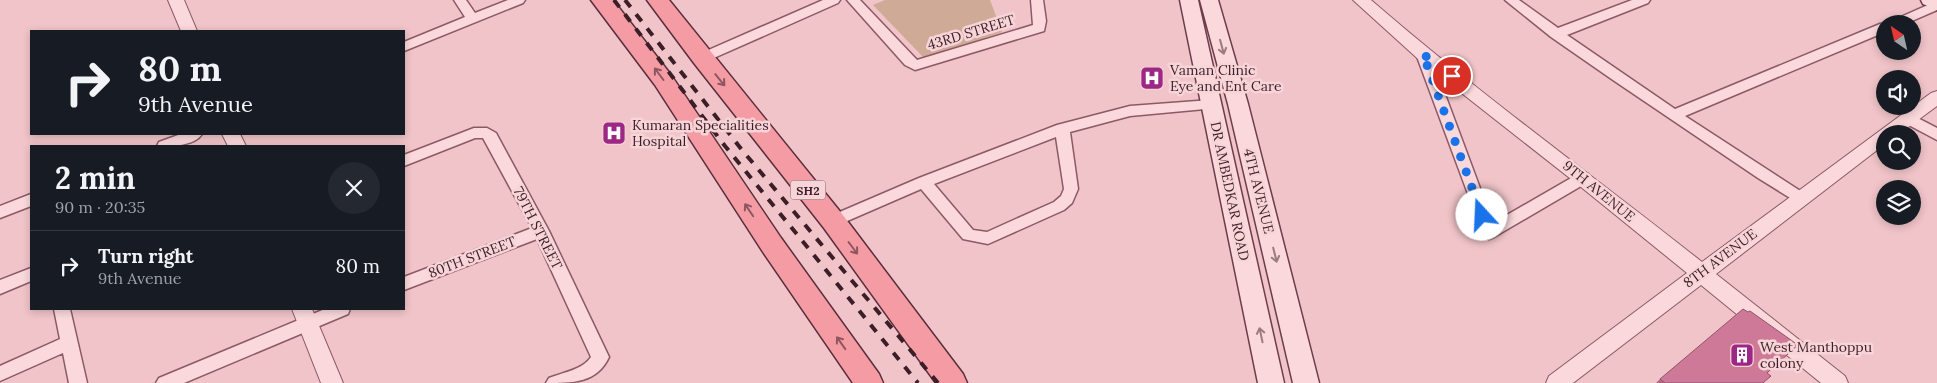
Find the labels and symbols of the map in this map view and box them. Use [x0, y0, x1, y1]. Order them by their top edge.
street label: 43RD STREET [925, 10, 1017, 54]
north arrow [1876, 15, 1921, 60]
one-way arrow [1218, 39, 1228, 55]
pin [1431, 55, 1473, 97]
place label: Vaman Clinic Eye and Ent Care [1169, 61, 1282, 95]
hospital icon: Vaman Clinic Eye and Ent Care [1139, 65, 1165, 91]
one-way arrow [653, 68, 664, 82]
one-way arrow [714, 73, 725, 86]
place label: Kumaran Specialities Hospital [632, 116, 769, 150]
hospital icon: Kumaran Specialities Hospital [601, 120, 627, 146]
street label: DR AMBEDKAR ROAD [1206, 120, 1254, 262]
street label: 4TH AVENUE [1240, 147, 1278, 236]
street label: 9TH AVENUE [1559, 156, 1639, 226]
road number: SH2 [790, 180, 826, 200]
street label: 79TH STREET [510, 184, 567, 272]
position arrow [1455, 188, 1507, 240]
one-way arrow [744, 203, 754, 217]
street label: 8TH AVENUE [1680, 224, 1761, 291]
street label: 80TH STREET [426, 232, 518, 282]
one-way arrow [848, 241, 859, 254]
one-way arrow [1271, 247, 1280, 263]
one-way arrow [1256, 328, 1265, 344]
one-way arrow [836, 336, 846, 350]
place label: West Manthoppu colony [1760, 338, 1872, 372]
building icon: West Manthoppu colony [1729, 342, 1755, 368]

